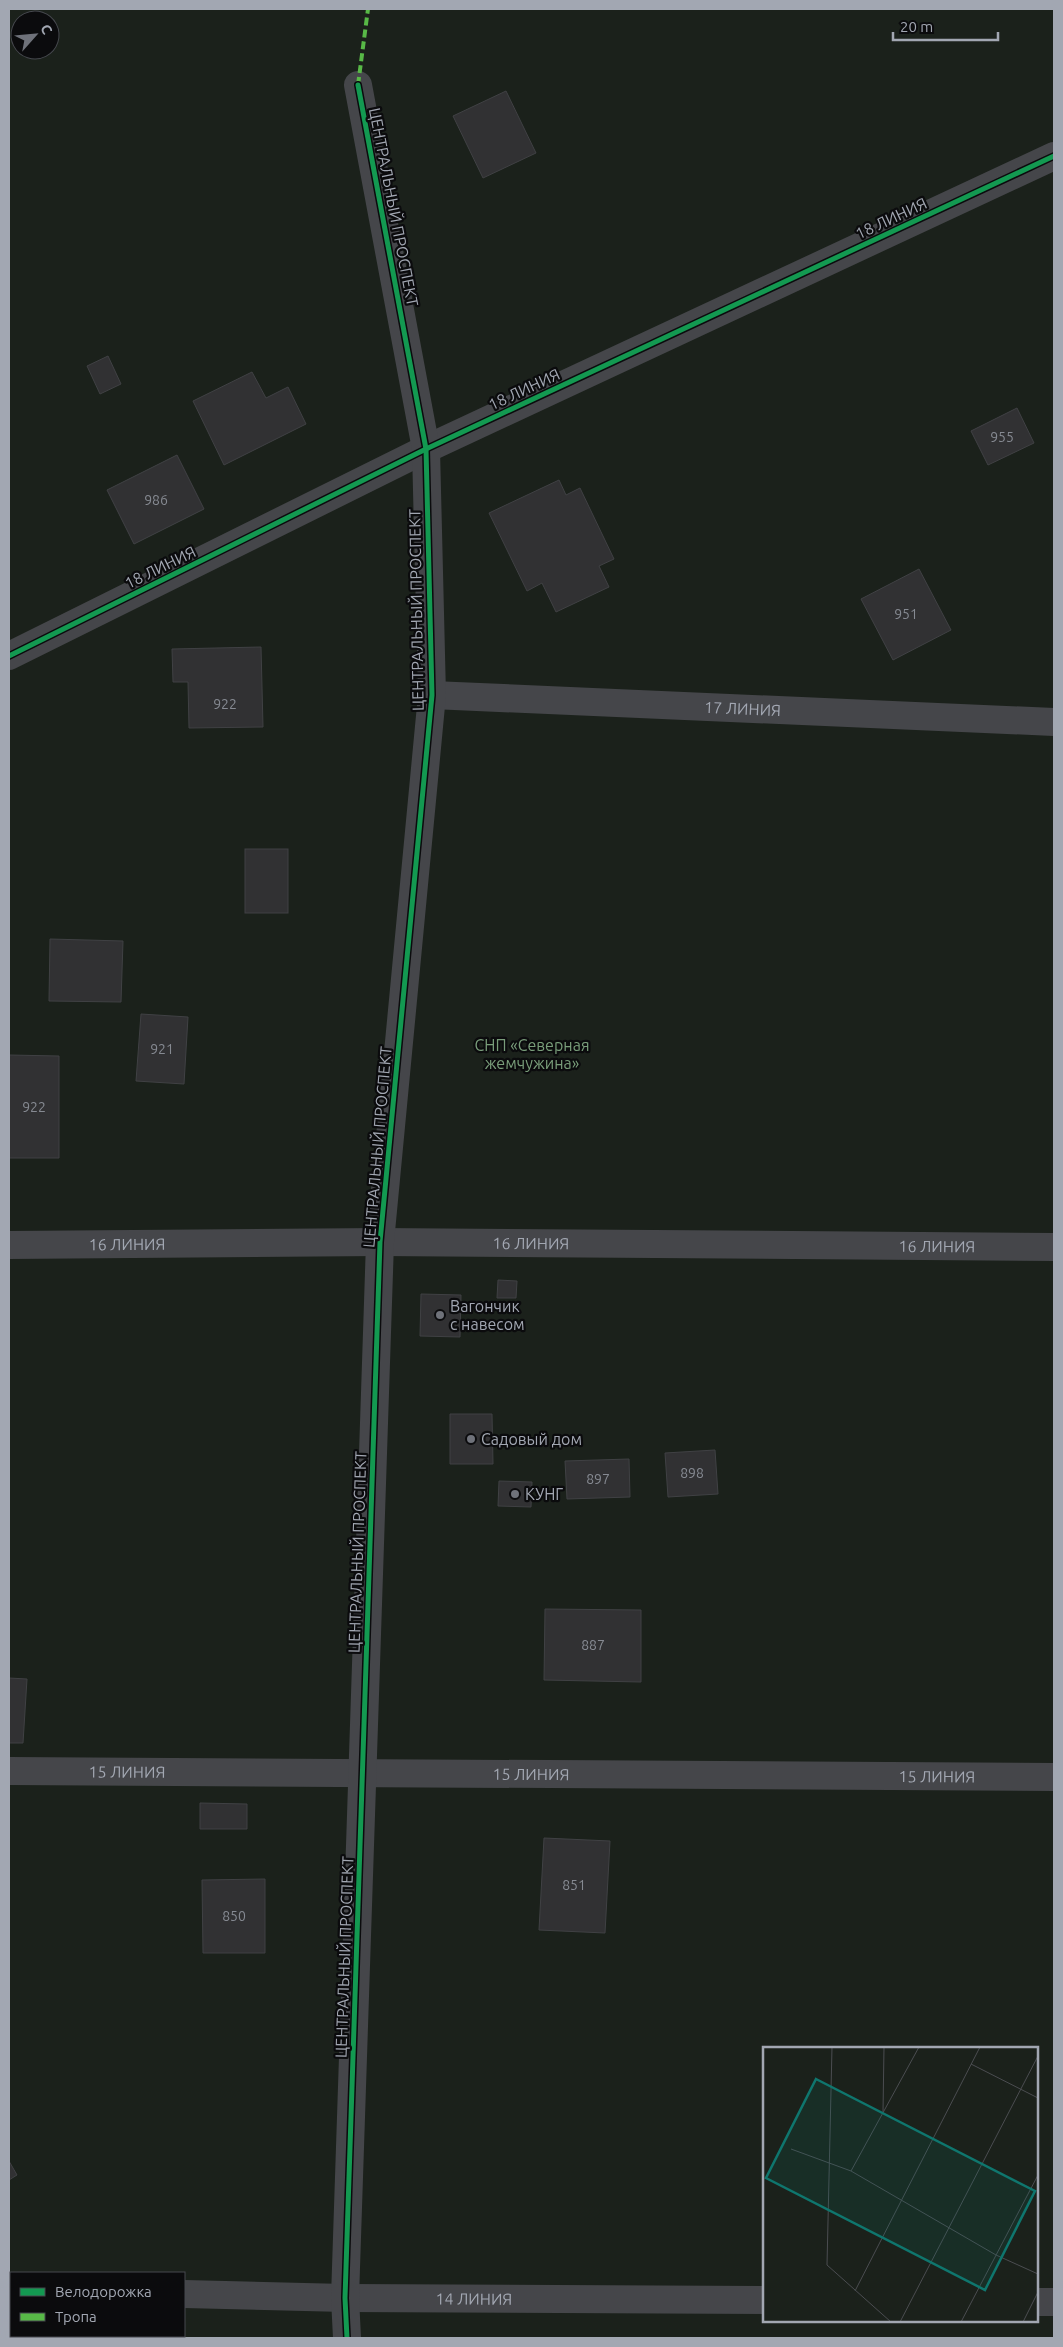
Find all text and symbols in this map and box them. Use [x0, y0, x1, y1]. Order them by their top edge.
north arrow [10, 10, 60, 60]
scale bar [893, 10, 998, 42]
text: 20 m [900, 18, 933, 35]
text: С [37, 21, 56, 37]
street label: ЦЕНТРАЛЬНЫЙ ПРОСПЕКТ [366, 106, 423, 308]
street label: 18 ЛИНИЯ [852, 194, 930, 242]
street label: 18 ЛИНИЯ [485, 365, 563, 413]
house number: 955 [990, 429, 1014, 445]
house number: 986 [144, 492, 168, 508]
street label: ЦЕНТРАЛЬНЫЙ ПРОСПЕКТ [404, 509, 427, 711]
street label: 18 ЛИНИЯ [122, 542, 198, 592]
house number: 951 [894, 606, 918, 622]
house number: 922 [213, 696, 237, 712]
street label: 17 ЛИНИЯ [704, 698, 781, 719]
park label: СНП «Северная жемчужина» [474, 1036, 590, 1072]
house number: 921 [150, 1041, 174, 1057]
street label: ЦЕНТРАЛЬНЫЙ ПРОСПЕКТ [358, 1045, 395, 1248]
house number: 922 [22, 1099, 46, 1115]
street label: 16 ЛИНИЯ [493, 1234, 569, 1252]
street label: 16 ЛИНИЯ [89, 1235, 165, 1253]
street label: 16 ЛИНИЯ [899, 1237, 975, 1255]
place label: Вагончик с навесом [450, 1297, 525, 1333]
marker: Вагончик с навесом [434, 1309, 446, 1321]
place label: Садовый дом [481, 1430, 582, 1448]
marker: Садовый дом [465, 1433, 477, 1445]
street label: ЦЕНТРАЛЬНЫЙ ПРОСПЕКТ [343, 1451, 370, 1653]
house number: 898 [680, 1465, 704, 1481]
house number: 897 [586, 1471, 610, 1487]
place label: КУНГ [525, 1485, 563, 1503]
marker: КУНГ [509, 1488, 521, 1500]
house number: 887 [581, 1637, 605, 1653]
street label: 15 ЛИНИЯ [89, 1762, 165, 1781]
street label: 15 ЛИНИЯ [493, 1765, 569, 1783]
street label: 15 ЛИНИЯ [899, 1767, 975, 1786]
street label: ЦЕНТРАЛЬНЫЙ ПРОСПЕКТ [330, 1856, 357, 2058]
house number: 851 [562, 1877, 586, 1893]
house number: 850 [222, 1908, 246, 1924]
inset map [763, 2047, 1038, 2322]
legend [10, 2272, 185, 2337]
text: Велодорожка [55, 2283, 152, 2300]
street label: 14 ЛИНИЯ [436, 2289, 512, 2308]
text: Тропа [55, 2308, 97, 2325]

